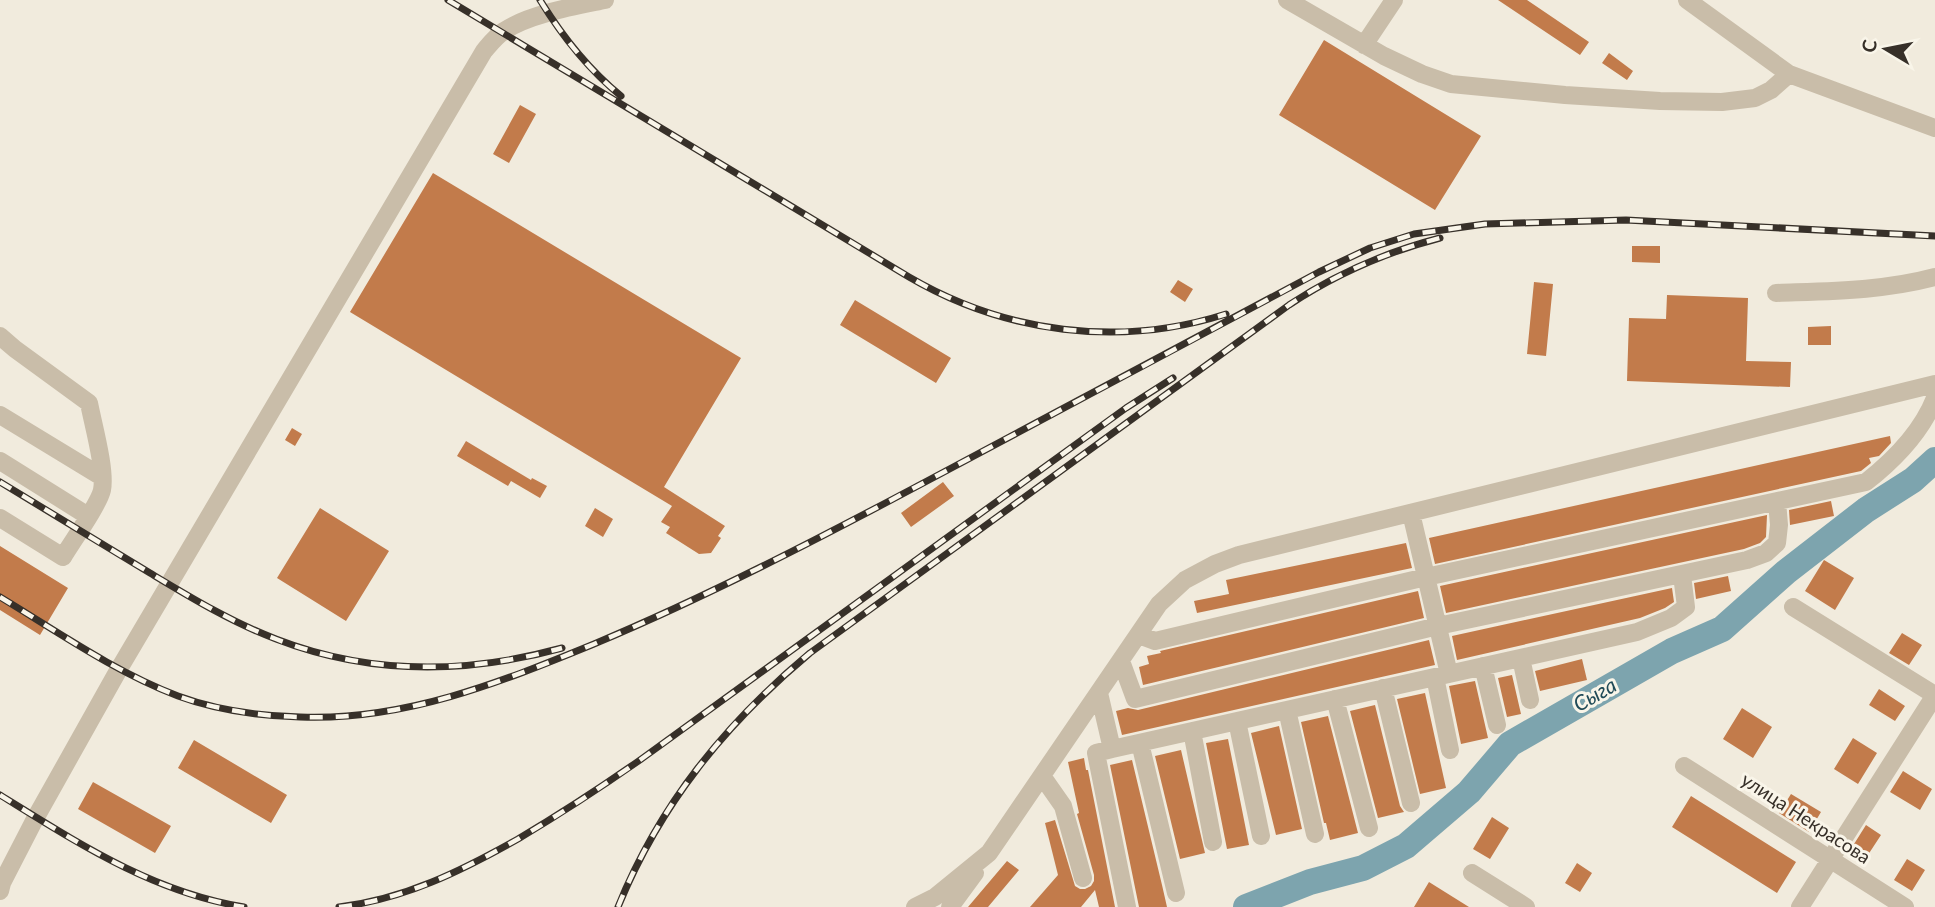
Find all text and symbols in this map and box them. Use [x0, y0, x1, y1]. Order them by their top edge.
north arrow [1851, 14, 1921, 84]
text: С [1856, 37, 1881, 54]
water label: Сыга [1568, 671, 1620, 716]
street label: улица Некрасова [1737, 767, 1875, 868]

